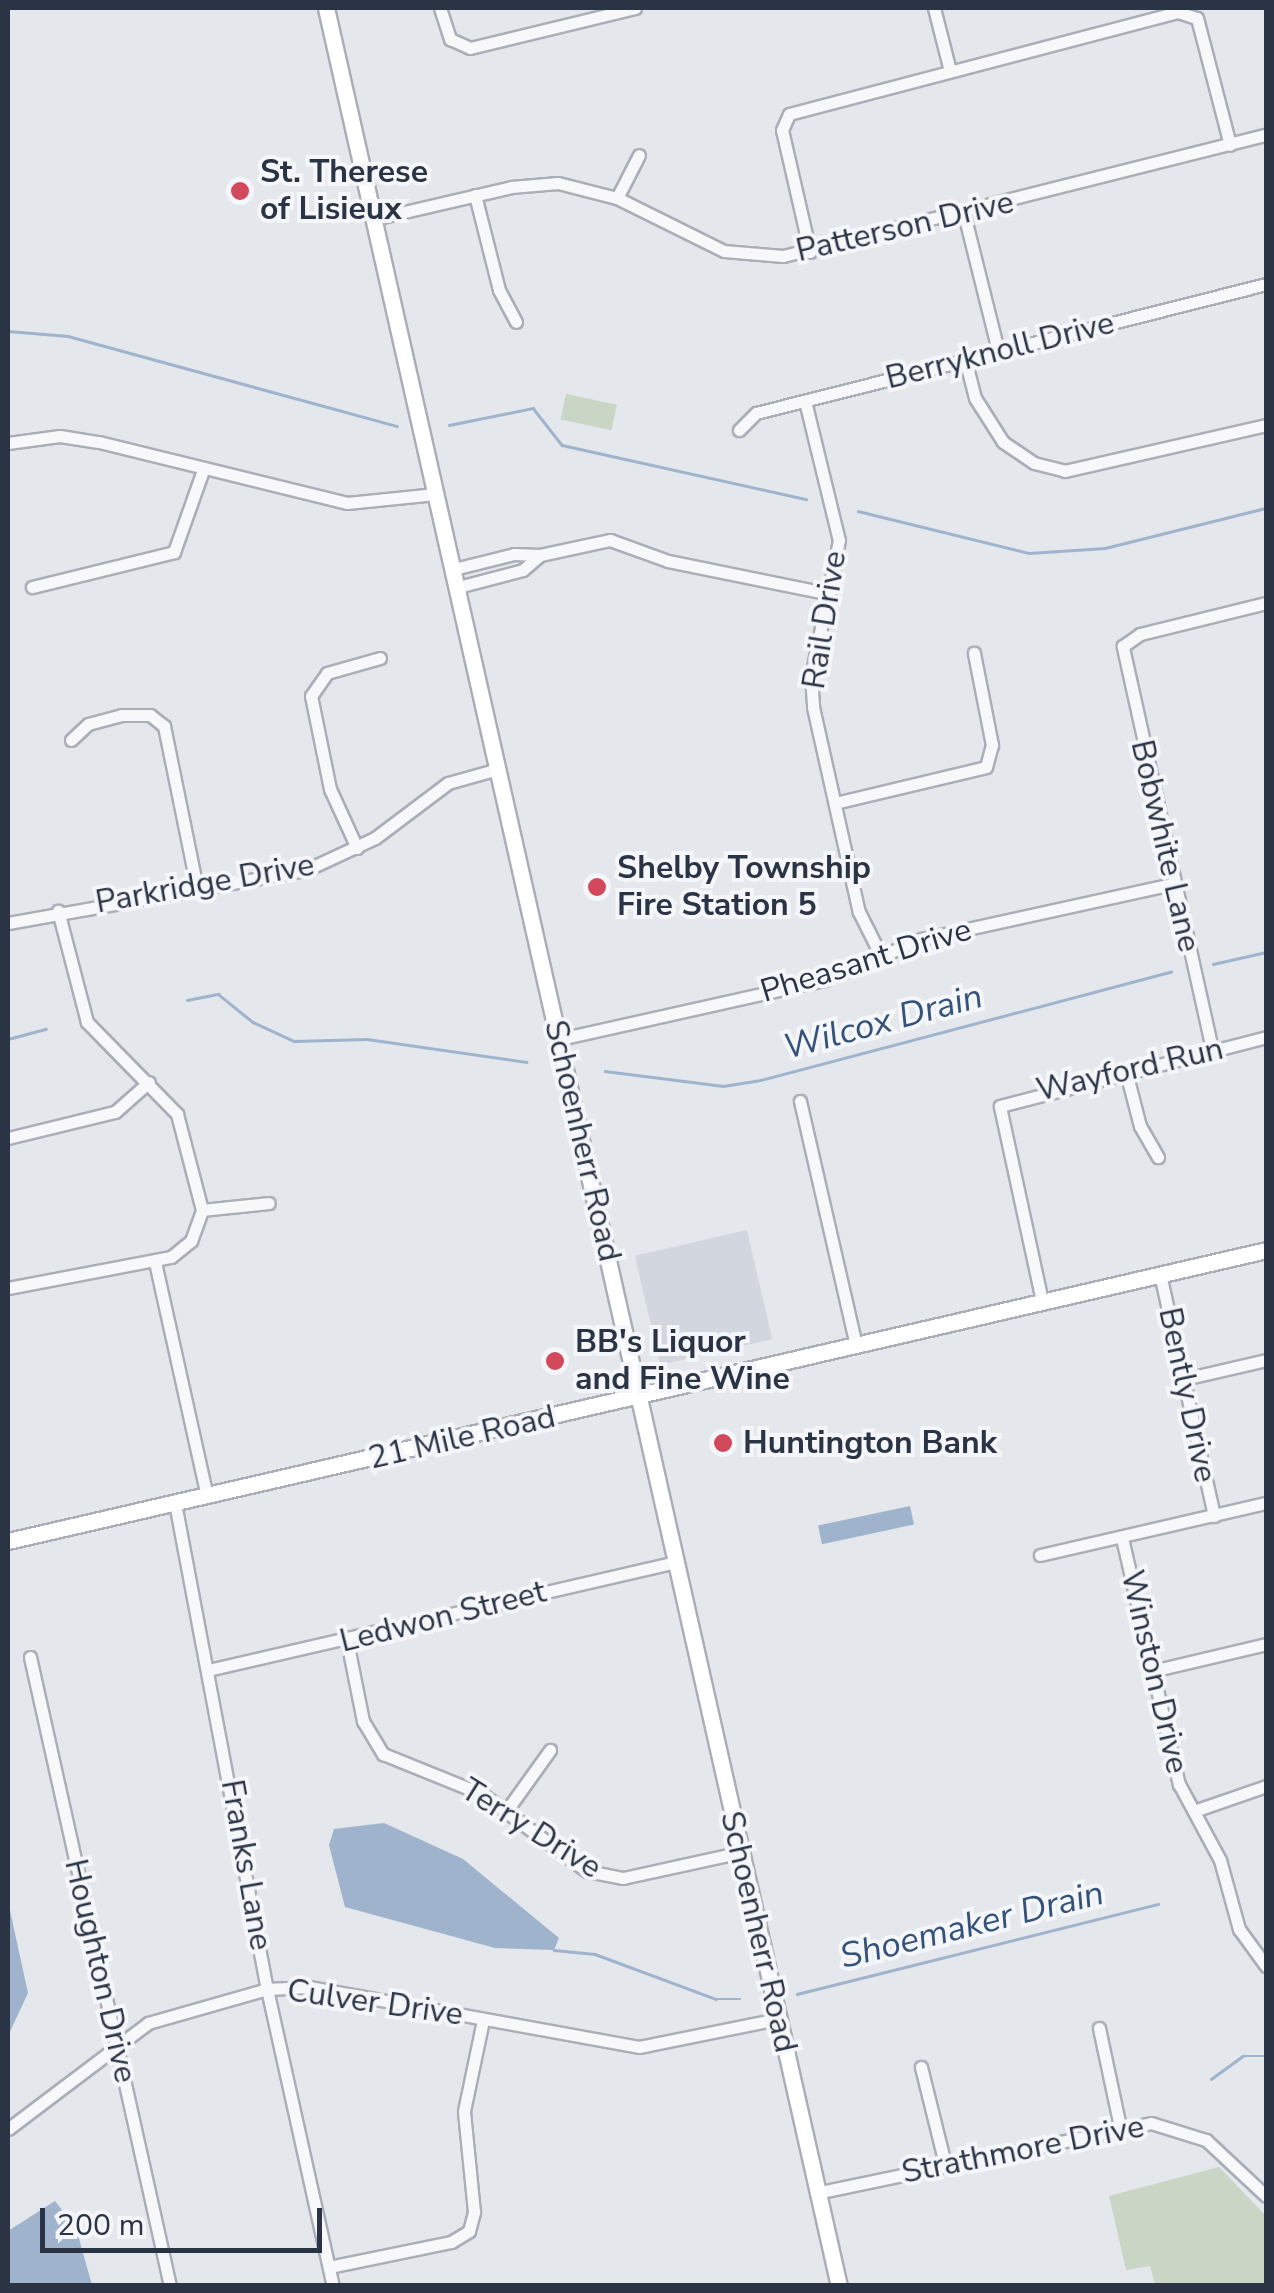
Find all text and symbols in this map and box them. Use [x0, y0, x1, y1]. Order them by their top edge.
place label: St. Therese of Lisieux [260, 154, 428, 229]
marker: St. Therese of Lisieux [229, 180, 251, 202]
street label: Patterson Drive [792, 183, 1018, 271]
street label: Berryknoll Drive [882, 304, 1118, 398]
street label: Rail Drive [795, 548, 855, 692]
street label: Bobwhite Lane [1122, 736, 1208, 956]
street label: Parkridge Drive [93, 846, 317, 922]
place label: Shelby Township Fire Station 5 [617, 850, 871, 925]
marker: Shelby Township Fire Station 5 [586, 876, 608, 898]
street label: Pheasant Drive [756, 911, 976, 1011]
water label: Wilcox Drain [779, 975, 987, 1069]
street label: Schoenherr Road [536, 1017, 628, 1265]
street label: Wayford Run [1033, 1030, 1227, 1110]
street label: Bently Drive [1150, 1304, 1224, 1486]
place label: BB's Liquor and Fine Wine [575, 1324, 790, 1399]
marker: BB's Liquor and Fine Wine [544, 1350, 566, 1372]
street label: 21 Mile Road [365, 1398, 559, 1478]
place label: Huntington Bank [743, 1424, 997, 1462]
marker: Huntington Bank [712, 1432, 734, 1454]
street label: Winston Drive [1112, 1567, 1196, 1777]
street label: Ledwon Street [336, 1573, 550, 1661]
street label: Terry Drive [454, 1771, 608, 1887]
street label: Franks Lane [212, 1777, 280, 1953]
street label: Schoenherr Road [712, 1808, 804, 2056]
street label: Houghton Drive [56, 1856, 144, 2086]
water label: Shoemaker Drain [836, 1872, 1108, 1978]
street label: Culver Drive [285, 1972, 465, 2034]
street label: Strathmore Drive [899, 2108, 1147, 2192]
scale bar [45, 2188, 328, 2250]
text: 200 m [57, 2205, 144, 2246]

